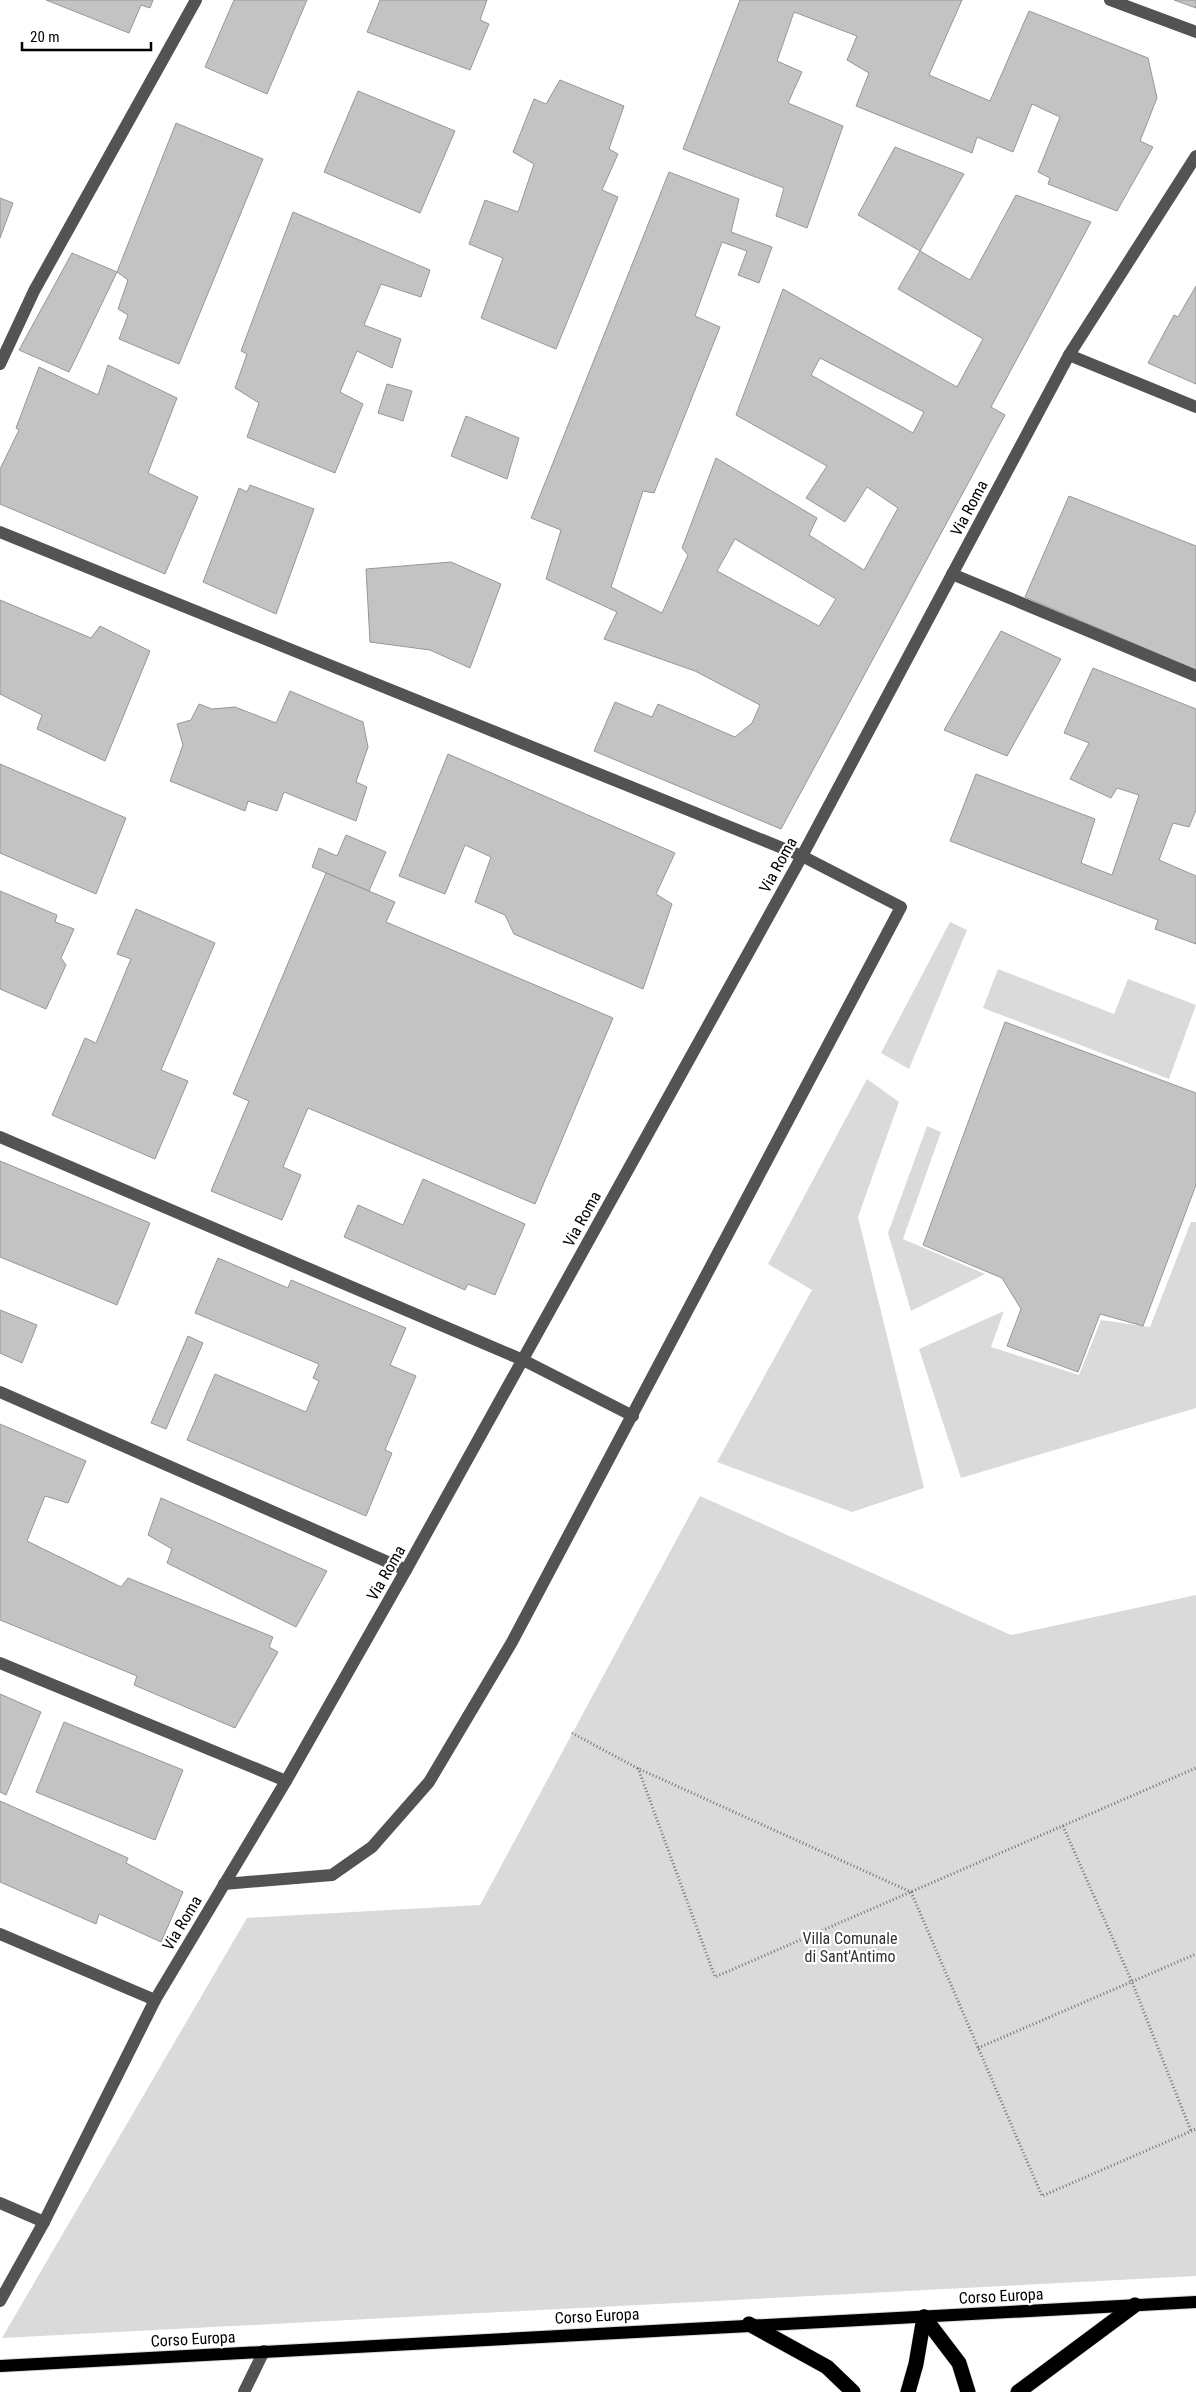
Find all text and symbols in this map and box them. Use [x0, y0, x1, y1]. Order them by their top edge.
scale bar [22, 20, 151, 52]
text: 20 m [30, 28, 60, 46]
street label: Via Roma [946, 477, 992, 539]
street label: Via Roma [755, 834, 801, 896]
street label: Via Roma [559, 1188, 605, 1250]
street label: Via Roma [363, 1542, 409, 1604]
street label: Via Roma [158, 1892, 206, 1954]
park label: Villa Comunale di Sant'Antimo [803, 1929, 897, 1966]
street label: Corso Europa [958, 2284, 1044, 2308]
street label: Corso Europa [554, 2304, 640, 2328]
street label: Corso Europa [150, 2327, 236, 2351]

